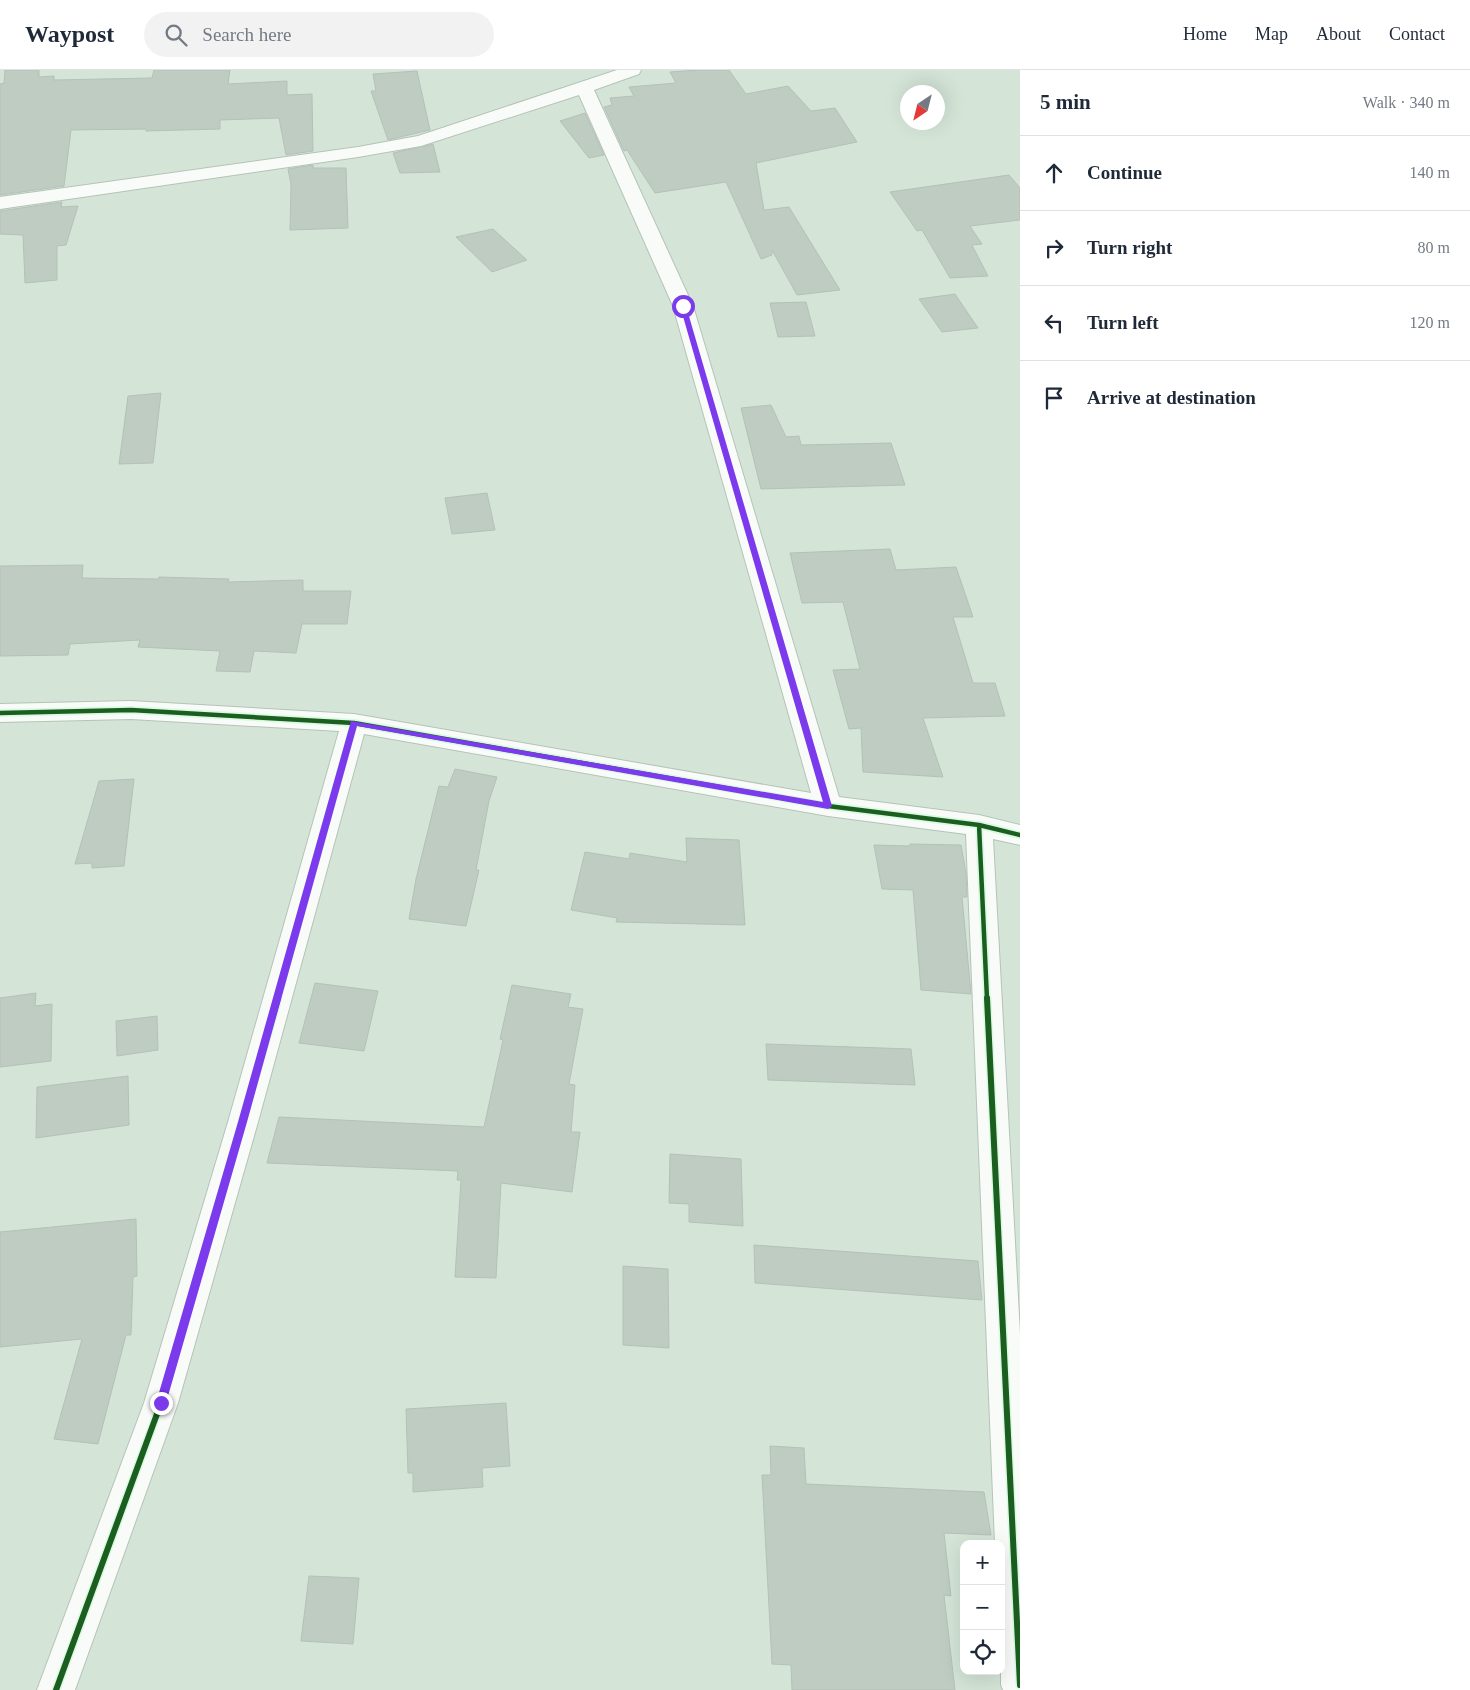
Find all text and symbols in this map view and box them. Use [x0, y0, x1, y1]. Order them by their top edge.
search box [144, 12, 494, 57]
text: Waypost [25, 21, 114, 47]
icon: search [162, 21, 190, 49]
text: Search here [202, 24, 292, 45]
text: Home [1183, 24, 1227, 44]
text: Map [1255, 24, 1288, 44]
text: About [1316, 24, 1361, 44]
text: Contact [1389, 24, 1445, 44]
north arrow [900, 85, 945, 130]
text: 5 min [1040, 90, 1091, 114]
text: Walk · 340 m [1363, 94, 1450, 111]
icon: ahead [1040, 159, 1068, 187]
text: Continue [1087, 162, 1162, 183]
text: 140 m [1410, 164, 1450, 181]
icon: right [1040, 234, 1068, 262]
text: Turn right [1087, 237, 1172, 258]
text: 80 m [1418, 239, 1450, 256]
route start [672, 295, 695, 318]
icon: left [1040, 309, 1068, 337]
text: Turn left [1087, 312, 1159, 333]
text: 120 m [1410, 314, 1450, 331]
icon: arrive [1040, 384, 1068, 412]
text: Arrive at destination [1087, 387, 1256, 408]
route end [150, 1392, 173, 1415]
map controls [960, 1540, 1005, 1675]
button: + [960, 1540, 1005, 1585]
button: − [960, 1585, 1005, 1630]
button: locate [960, 1630, 1005, 1675]

